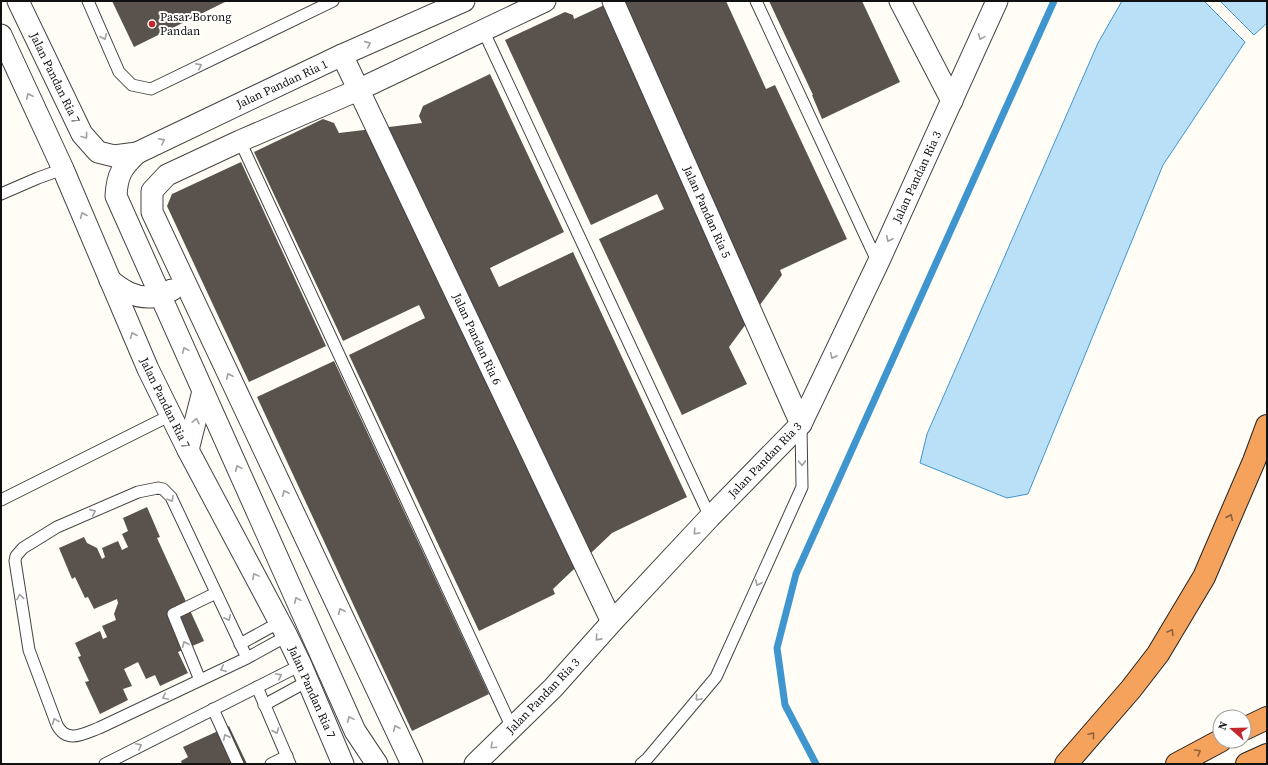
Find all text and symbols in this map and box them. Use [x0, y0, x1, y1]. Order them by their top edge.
place label: Pasar Borong Pandan [160, 9, 231, 39]
marker: Pasar Borong Pandan [147, 19, 157, 29]
street label: Jalan Pandan Ria 7 [26, 29, 84, 126]
one-way arrow [978, 32, 986, 40]
one-way arrow [99, 33, 107, 40]
one-way arrow [363, 41, 371, 49]
street label: Jalan Pandan Ria 1 [233, 56, 330, 113]
one-way arrow [195, 63, 203, 71]
one-way arrow [26, 93, 34, 101]
street label: Jalan Pandan Ria 3 [888, 129, 945, 226]
one-way arrow [80, 132, 87, 139]
one-way arrow [157, 138, 165, 146]
street label: Jalan Pandan Ria 5 [679, 162, 735, 261]
one-way arrow [79, 211, 87, 218]
one-way arrow [886, 234, 894, 242]
street label: Jalan Pandan Ria 6 [448, 290, 505, 387]
one-way arrow [130, 331, 138, 338]
one-way arrow [182, 346, 190, 354]
one-way arrow [830, 352, 838, 360]
street label: Jalan Pandan Ria 7 [136, 354, 194, 451]
one-way arrow [226, 373, 234, 380]
one-way arrow [191, 417, 199, 424]
street label: Jalan Pandan Ria 3 [724, 419, 805, 502]
one-way arrow [798, 460, 806, 466]
one-way arrow [235, 465, 243, 473]
one-way arrow [282, 490, 290, 498]
one-way arrow [167, 495, 174, 502]
one-way arrow [89, 508, 96, 516]
one-way arrow [1225, 513, 1233, 520]
one-way arrow [693, 527, 701, 535]
one-way arrow [252, 572, 260, 580]
one-way arrow [755, 579, 763, 587]
one-way arrow [16, 593, 25, 600]
one-way arrow [293, 597, 301, 604]
one-way arrow [338, 608, 346, 615]
one-way arrow [223, 614, 231, 622]
one-way arrow [1166, 629, 1173, 636]
one-way arrow [596, 633, 603, 641]
one-way arrow [182, 641, 190, 648]
street label: Jalan Pandan Ria 7 [284, 642, 340, 741]
street label: Jalan Pandan Ria 3 [502, 655, 583, 738]
one-way arrow [220, 664, 228, 672]
one-way arrow [275, 673, 282, 681]
one-way arrow [162, 692, 169, 700]
one-way arrow [696, 693, 703, 700]
north arrow [1212, 709, 1252, 749]
one-way arrow [346, 715, 354, 722]
one-way arrow [52, 717, 60, 724]
text: N [1215, 719, 1231, 732]
one-way arrow [393, 725, 401, 733]
one-way arrow [271, 727, 279, 734]
one-way arrow [1087, 732, 1094, 740]
one-way arrow [222, 733, 230, 740]
one-way arrow [491, 741, 498, 748]
one-way arrow [135, 744, 143, 751]
one-way arrow [1194, 749, 1201, 756]

